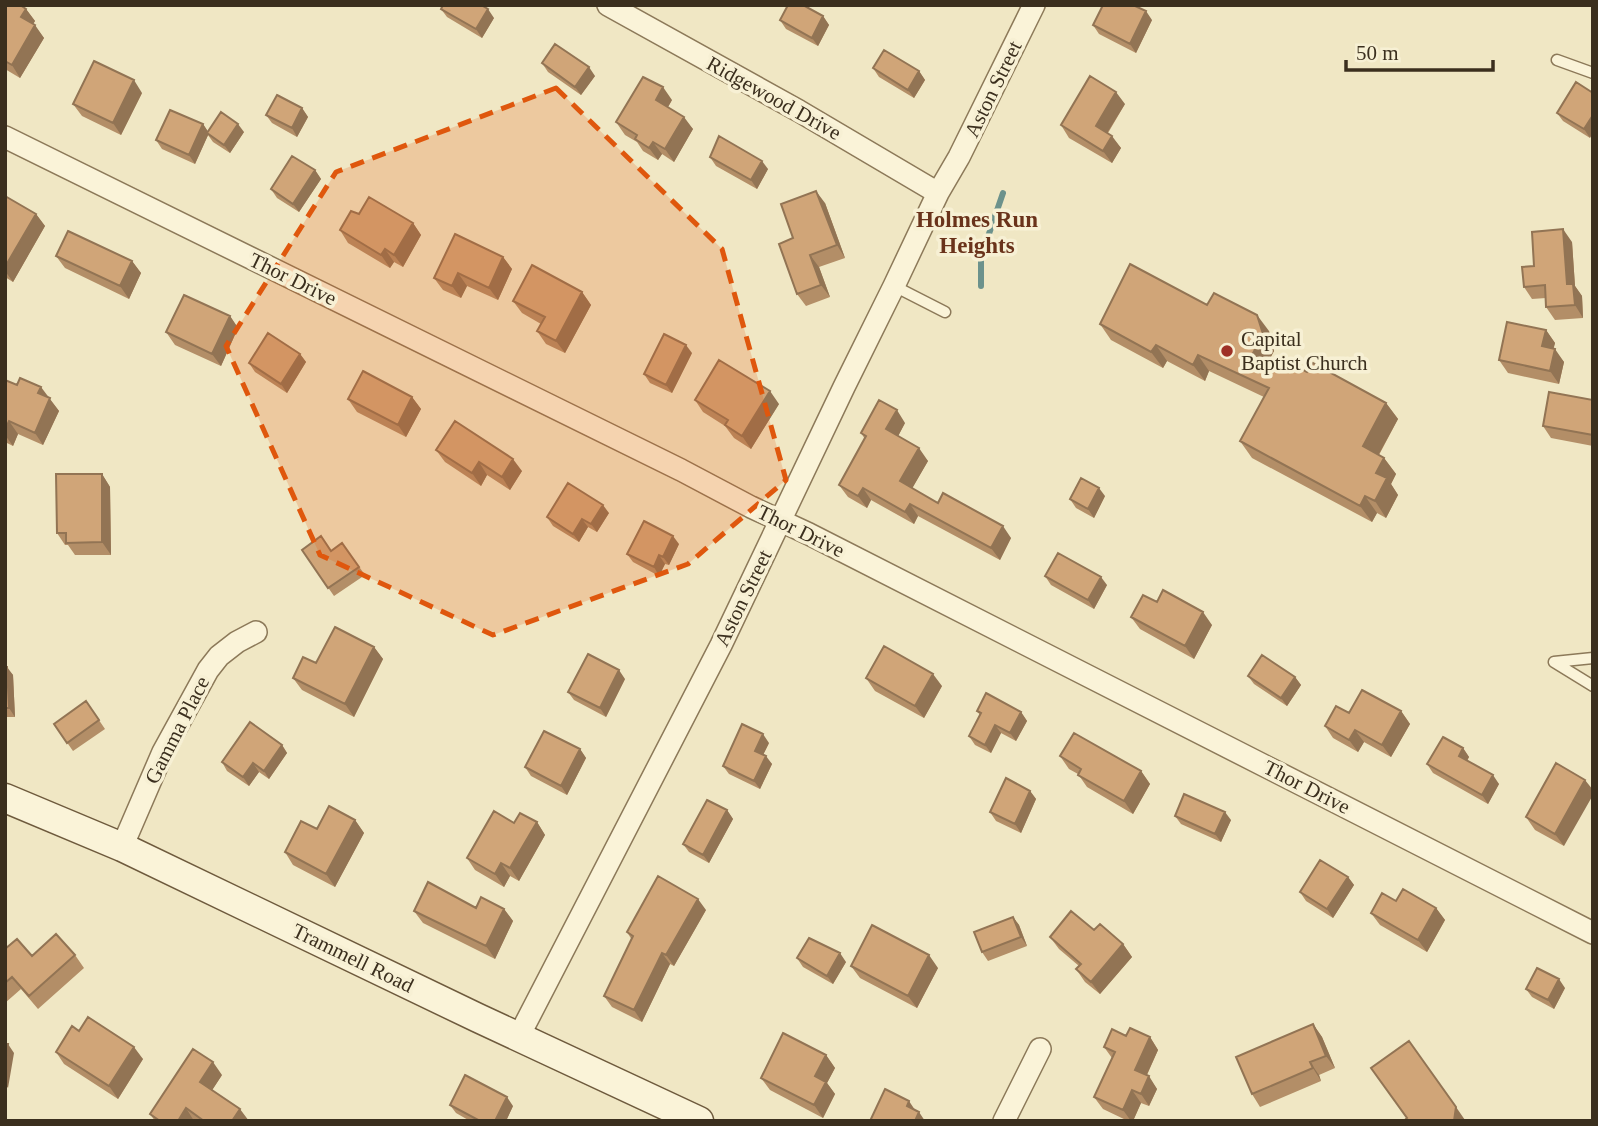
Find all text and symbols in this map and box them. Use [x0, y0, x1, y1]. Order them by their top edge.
scale bar [1346, 28, 1493, 72]
street label: Aston Street [959, 37, 1027, 141]
text: 50 m [1356, 41, 1399, 65]
street label: Ridgewood Drive [703, 51, 845, 145]
district label: Holmes Run Heights [916, 207, 1038, 258]
street label: Thor Drive [246, 248, 340, 310]
place label: Capital Baptist Church [1241, 327, 1368, 375]
marker: Capital Baptist Church [1219, 343, 1235, 359]
street label: Thor Drive [754, 500, 848, 562]
street label: Aston Street [709, 546, 777, 650]
street label: Gamma Place [140, 672, 214, 788]
street label: Thor Drive [1260, 755, 1354, 819]
street label: Trammell Road [289, 918, 418, 998]

